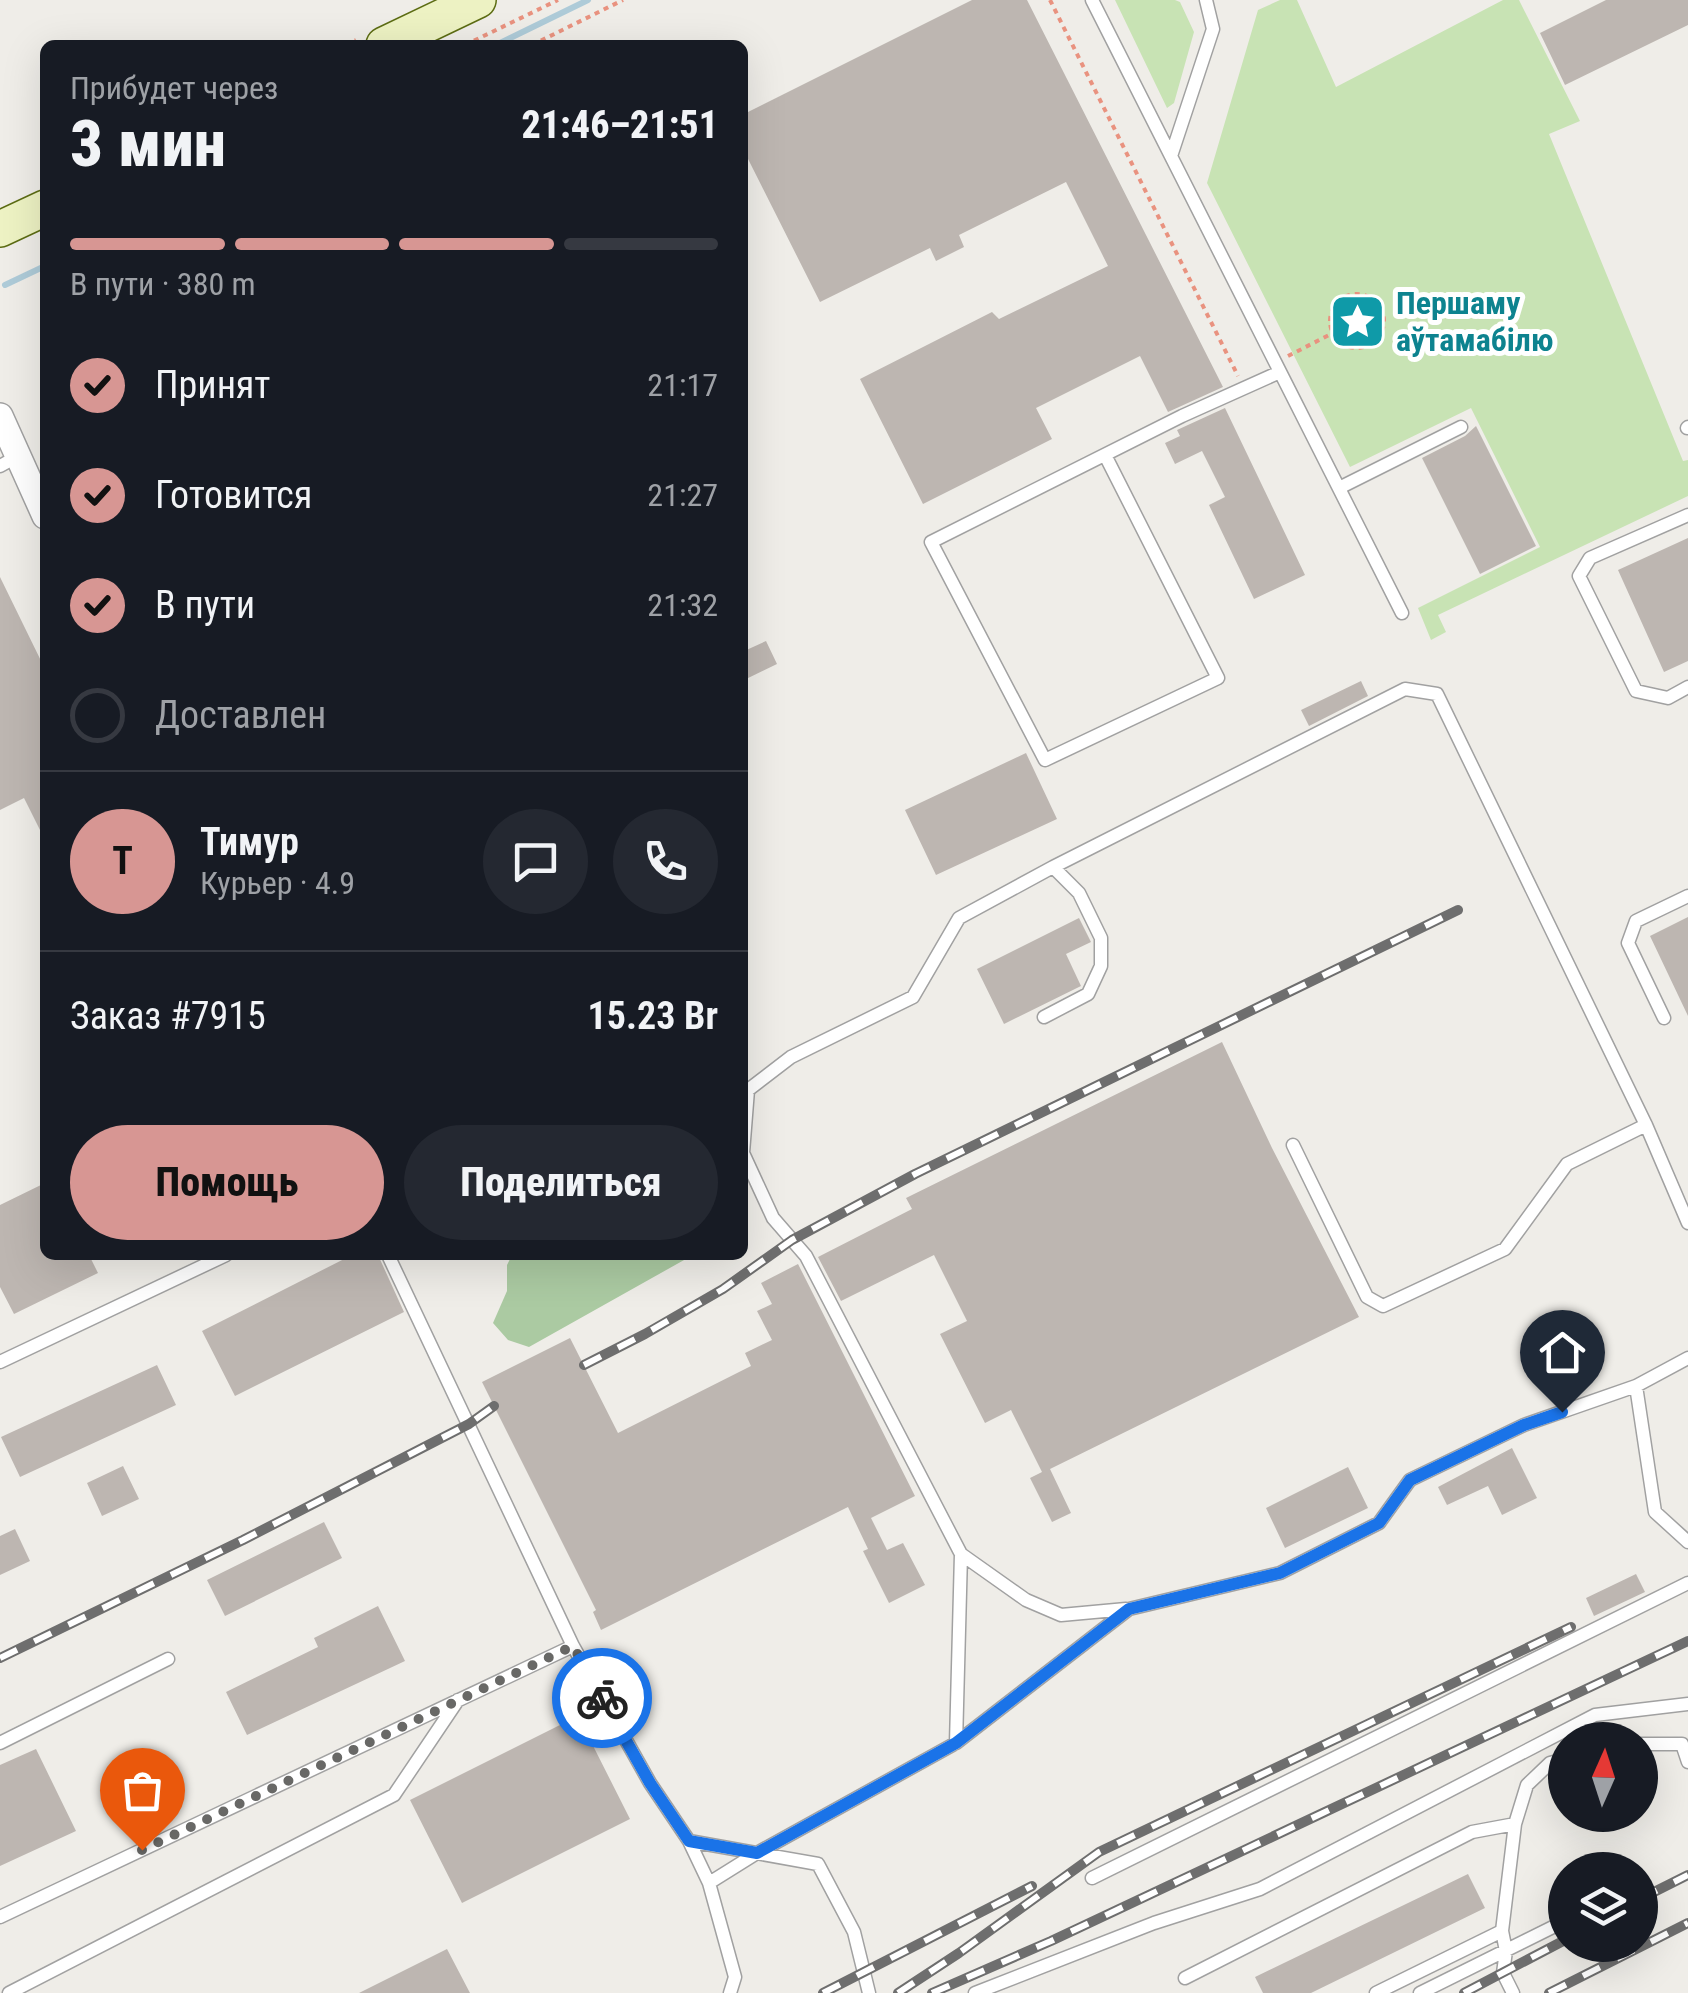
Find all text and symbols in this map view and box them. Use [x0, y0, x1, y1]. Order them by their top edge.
text: Прибудет через [70, 69, 278, 107]
text: 21:46–21:51 [521, 103, 718, 147]
text: 3 мин [70, 106, 226, 182]
text: В пути · 380 m [70, 265, 256, 303]
place label: Першаму аўтамабілю [1396, 284, 1553, 359]
place icon: Першаму аўтамабілю [1327, 291, 1387, 351]
icon: check [70, 358, 125, 413]
text: Принят [155, 363, 271, 407]
text: 21:17 [647, 366, 718, 404]
icon: check [70, 468, 125, 523]
text: Готовится [155, 473, 312, 517]
text: 21:27 [647, 476, 718, 514]
icon: check [70, 578, 125, 633]
text: В пути [155, 583, 255, 627]
text: 21:32 [647, 586, 718, 624]
text: Доставлен [155, 693, 326, 737]
button: chat [483, 809, 588, 914]
button: phone [613, 809, 718, 914]
text: Тимур [200, 820, 299, 864]
text: Т [112, 839, 133, 883]
text: Курьер · 4.9 [200, 864, 355, 902]
text: Заказ #7915 [70, 994, 266, 1038]
text: 15.23 Br [587, 994, 718, 1038]
button: Помощь [70, 1125, 384, 1240]
button: Поделиться [404, 1125, 718, 1240]
pin [1520, 1310, 1605, 1413]
icon: home [1535, 1325, 1590, 1380]
courier [552, 1648, 652, 1748]
icon: bike [575, 1671, 630, 1726]
north arrow [1548, 1722, 1658, 1832]
map controls [1548, 1722, 1658, 1962]
pin [100, 1748, 185, 1851]
icon: bag [115, 1763, 170, 1818]
button: layers [1548, 1852, 1658, 1962]

